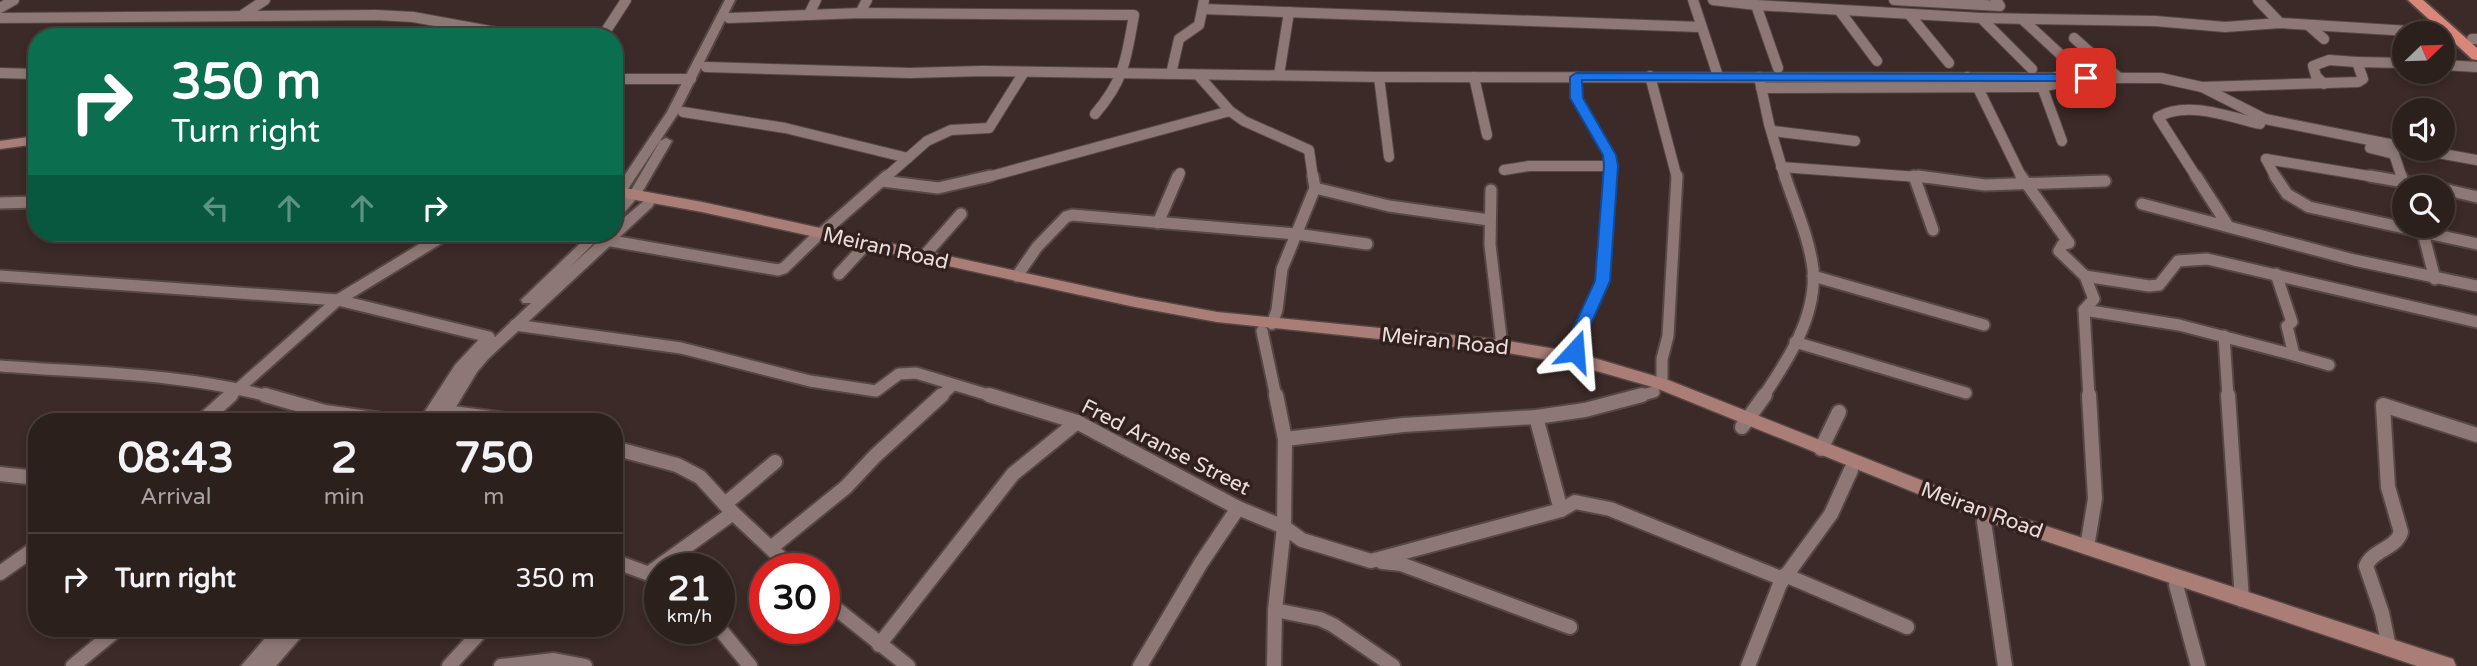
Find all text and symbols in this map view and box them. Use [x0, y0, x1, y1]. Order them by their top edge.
north arrow [2392, 21, 2455, 84]
map controls [2392, 21, 2455, 238]
pin [2056, 48, 2116, 108]
text: 350 m [171, 53, 321, 112]
icon: right [56, 56, 147, 147]
icon: arrive [2067, 59, 2105, 97]
button: sound [2392, 98, 2455, 161]
text: Turn right [171, 113, 320, 151]
button: search [2392, 175, 2455, 238]
icon: left [197, 189, 235, 227]
icon: ahead [270, 189, 308, 227]
icon: ahead [343, 189, 381, 227]
icon: right [416, 189, 454, 227]
street label: Meiran Road [821, 222, 951, 275]
position arrow [1538, 314, 1612, 388]
street label: Meiran Road [1380, 322, 1510, 361]
street label: Fred Aranse Street [1077, 394, 1254, 501]
text: 08:43 [118, 433, 234, 484]
text: 2 [331, 433, 357, 484]
text: 750 [454, 433, 533, 484]
street label: Meiran Road [1917, 477, 2046, 544]
text: Arrival [140, 483, 211, 511]
text: min [324, 483, 365, 511]
text: m [483, 483, 504, 511]
speed limit sign: 30 [749, 553, 840, 644]
icon: right [56, 560, 94, 598]
text: Turn right [115, 563, 236, 594]
text: 350 m [515, 563, 595, 594]
text: 21 [668, 568, 711, 610]
text: km/h [667, 605, 712, 627]

